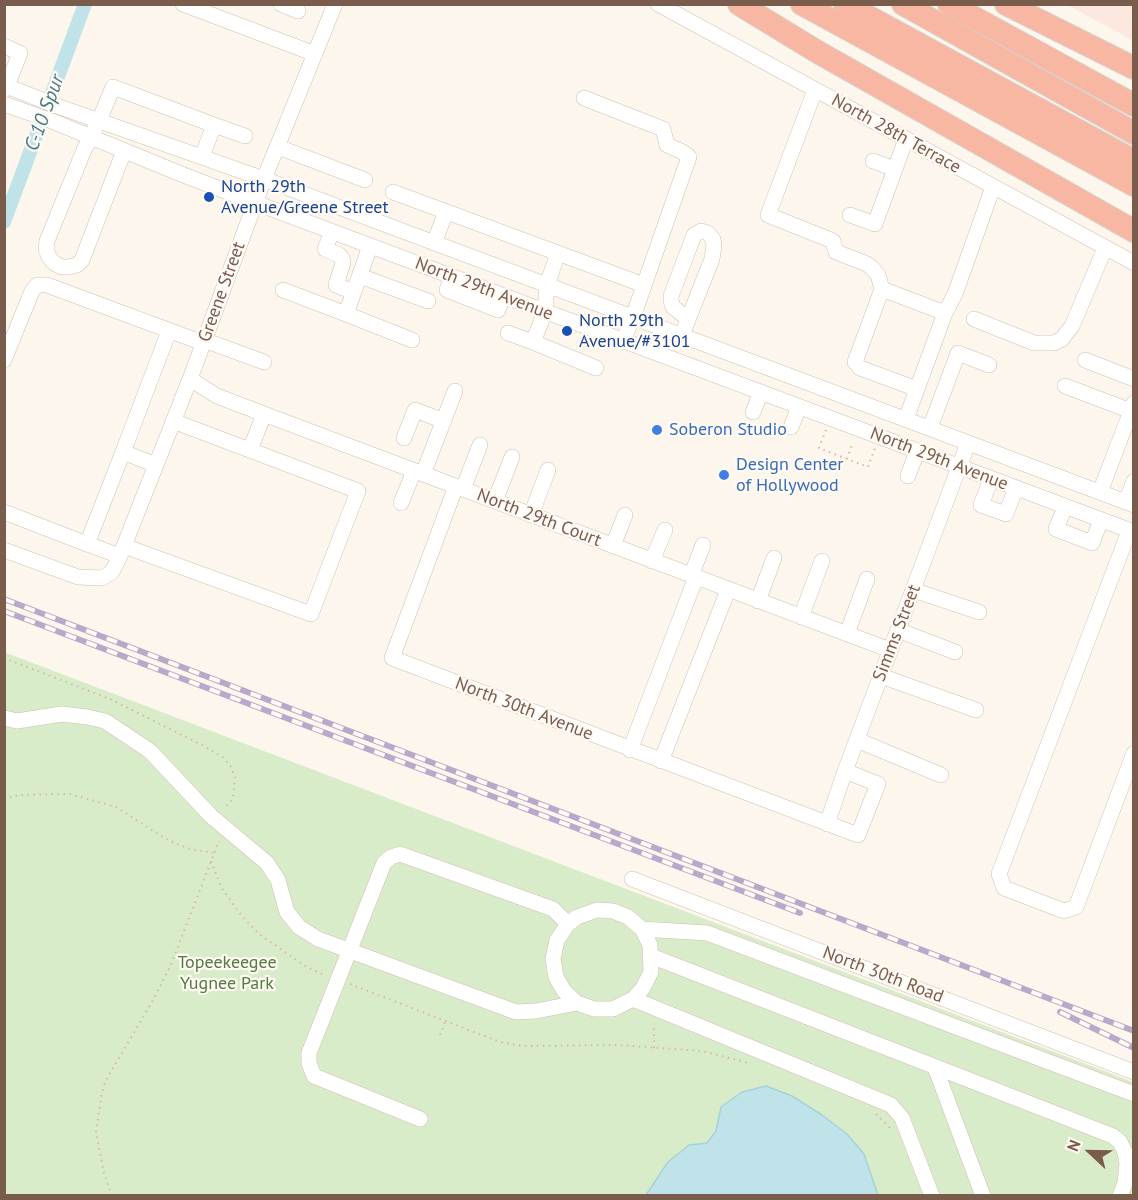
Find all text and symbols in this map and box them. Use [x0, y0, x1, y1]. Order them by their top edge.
water label: C-10 Spur [20, 72, 70, 154]
street label: North 28th Terrace [828, 90, 964, 178]
place label: North 29th Avenue/Greene Street [221, 176, 389, 219]
marker: North 29th Avenue/Greene Street [202, 190, 216, 204]
street label: Greene Street [194, 239, 250, 345]
street label: North 29th Avenue [412, 253, 556, 325]
place label: North 29th Avenue/#3101 [579, 310, 691, 352]
marker: North 29th Avenue/#3101 [560, 324, 574, 338]
place label: Soberon Studio [669, 419, 787, 441]
marker: Soberon Studio [650, 423, 664, 437]
street label: North 29th Avenue [867, 423, 1011, 495]
place label: Design Center of Hollywood [736, 454, 843, 496]
marker: Design Center of Hollywood [717, 468, 731, 482]
street label: North 29th Court [474, 484, 604, 552]
street label: Simms Street [869, 582, 925, 684]
street label: North 30th Avenue [452, 673, 596, 745]
street label: North 30th Road [820, 942, 946, 1008]
park label: Topeekeegee Yugnee Park [177, 952, 277, 994]
north arrow [1060, 1122, 1120, 1182]
text: N [1062, 1137, 1085, 1154]

